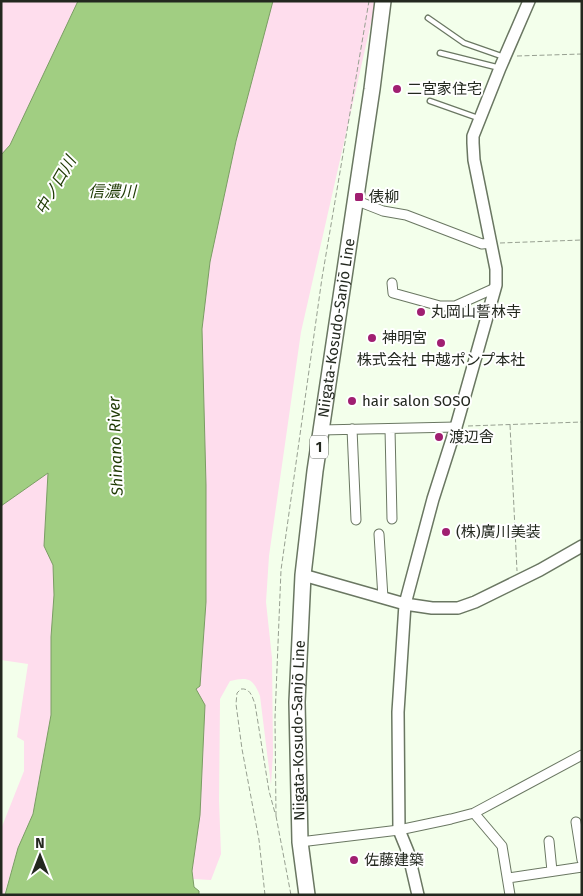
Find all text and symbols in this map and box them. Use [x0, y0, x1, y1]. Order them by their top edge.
place label: 二宮家住宅 [407, 80, 482, 98]
marker: 二宮家住宅 [391, 83, 403, 95]
water label: 中ノ口川 [31, 151, 81, 218]
water label: 信濃川 [88, 182, 138, 201]
place label: 俵柳 [369, 188, 399, 206]
marker: 俵柳 [353, 191, 365, 203]
street label: Niigata-Kosudo-Sanjō Line [314, 237, 359, 419]
place label: 丸岡山誓林寺 [431, 303, 521, 321]
marker: 丸岡山誓林寺 [415, 306, 427, 318]
place label: 神明宮 [382, 329, 427, 347]
marker: 神明宮 [366, 332, 378, 344]
marker: 株式会社 中越ポンプ本社 [435, 337, 447, 349]
place label: 株式会社 中越ポンプ本社 [357, 351, 525, 369]
place label: hair salon SOSO [362, 392, 471, 410]
water label: Shinano River [104, 395, 127, 497]
marker: hair salon SOSO [346, 395, 358, 407]
place label: 渡辺舎 [449, 428, 494, 446]
marker: 渡辺舎 [433, 431, 445, 443]
road number: 1 [310, 436, 328, 458]
place label: (株)廣川美装 [456, 523, 541, 541]
marker: (株)廣川美装 [440, 526, 452, 538]
street label: Niigata-Kosudo-Sanjō Line [288, 640, 309, 821]
north arrow [15, 831, 65, 881]
text: N [35, 835, 45, 852]
place label: 佐藤建築 [364, 851, 424, 869]
marker: 佐藤建築 [348, 854, 360, 866]

